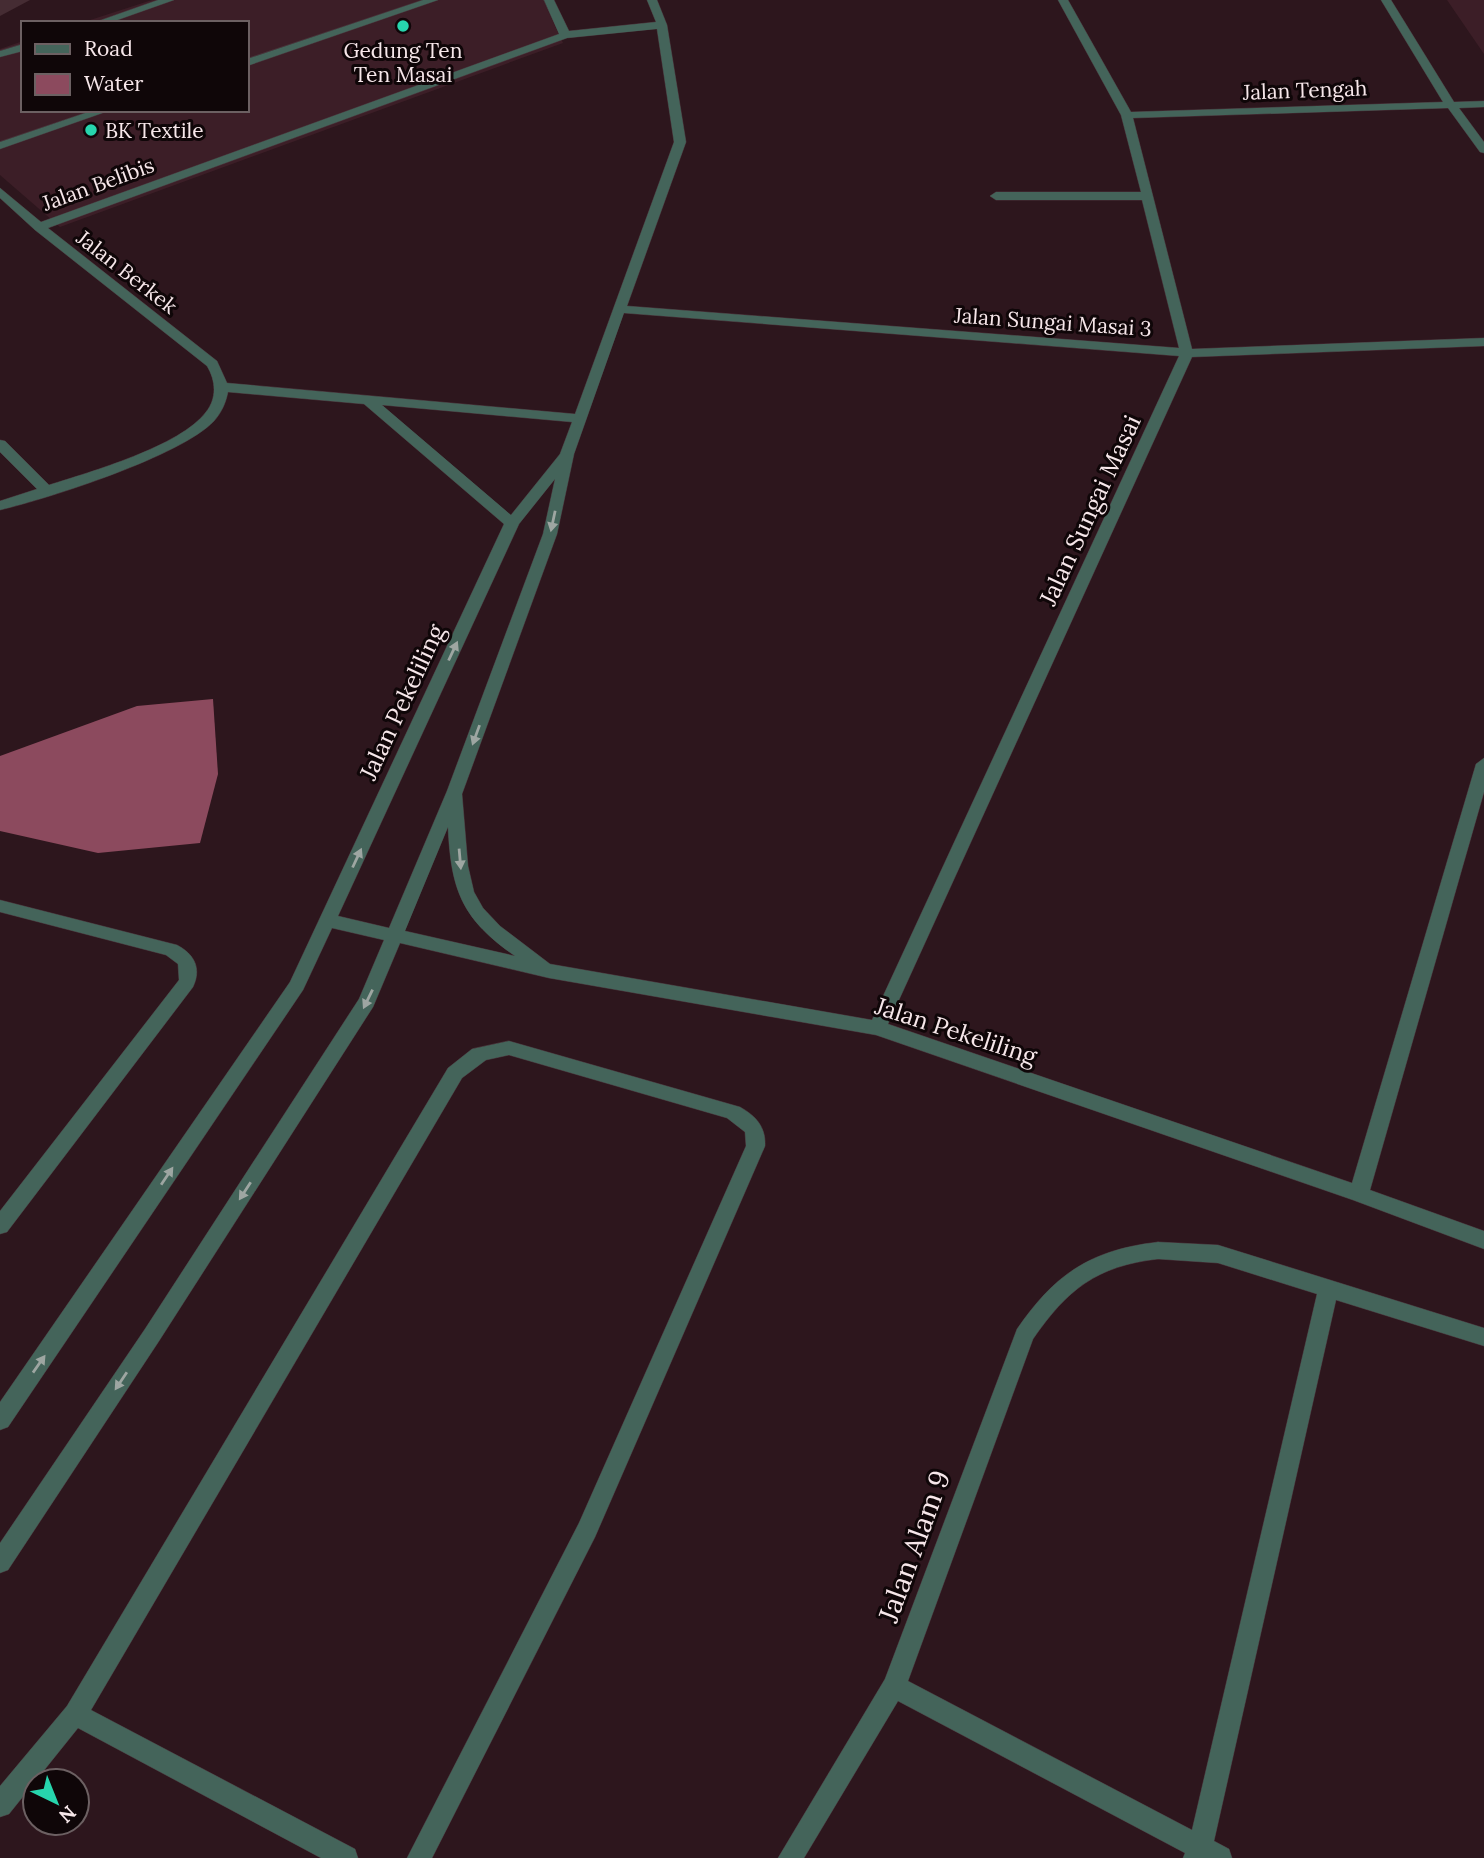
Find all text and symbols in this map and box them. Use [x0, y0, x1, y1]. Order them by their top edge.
marker: Gedung Ten Ten Masai [395, 18, 411, 34]
legend [21, 21, 248, 112]
text: Road [84, 35, 133, 62]
place label: Gedung Ten Ten Masai [344, 37, 463, 88]
text: Water [84, 70, 143, 97]
street label: Jalan Tengah [1241, 74, 1368, 106]
place label: BK Textile [105, 117, 204, 144]
marker: BK Textile [83, 122, 99, 138]
street label: Jalan Belibis [37, 151, 158, 217]
street label: Jalan Berkek [70, 224, 183, 320]
street label: Jalan Sungai Masai 3 [952, 302, 1153, 342]
street label: Jalan Sungai Masai [1032, 410, 1148, 611]
one-way arrow [547, 510, 558, 532]
street label: Jalan Pekeliling [352, 619, 452, 786]
one-way arrow [447, 641, 458, 662]
one-way arrow [470, 725, 481, 746]
one-way arrow [351, 848, 363, 868]
one-way arrow [455, 848, 466, 870]
one-way arrow [362, 989, 373, 1009]
street label: Jalan Pekeliling [870, 990, 1041, 1072]
one-way arrow [160, 1167, 174, 1185]
one-way arrow [239, 1181, 252, 1201]
one-way arrow [32, 1355, 46, 1373]
one-way arrow [115, 1372, 128, 1391]
street label: Jalan Alam 9 [870, 1465, 958, 1628]
north arrow [21, 1767, 91, 1837]
text: N [54, 1801, 81, 1828]

